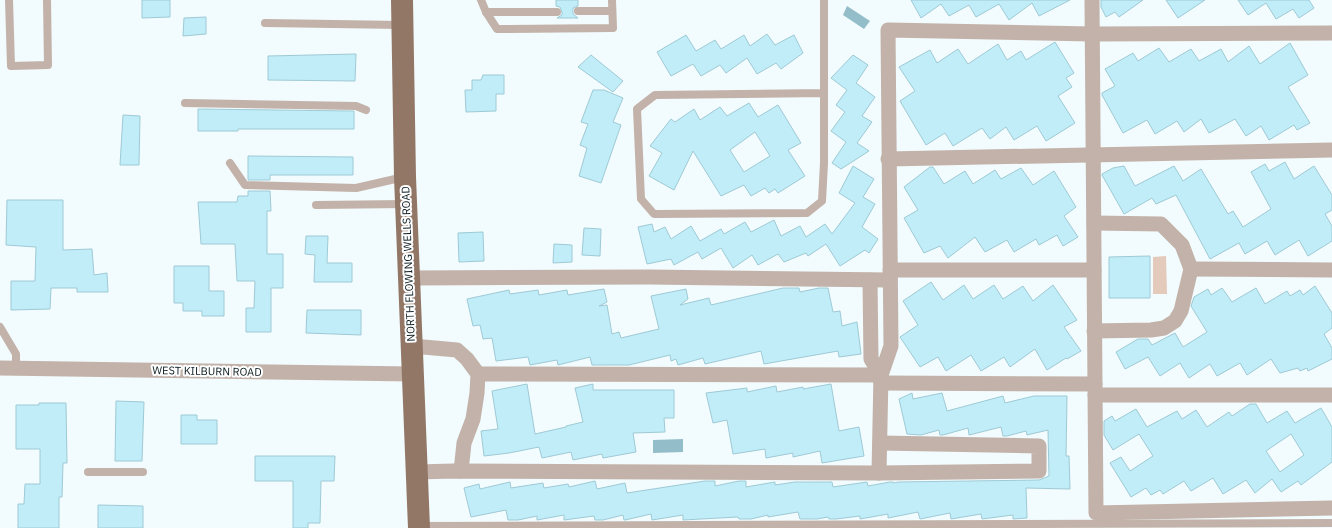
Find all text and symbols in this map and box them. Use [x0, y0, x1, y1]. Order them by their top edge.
street label: NORTH FLOWING WELLS ROAD [398, 186, 418, 342]
street label: WEST KILBURN ROAD [152, 363, 262, 379]

